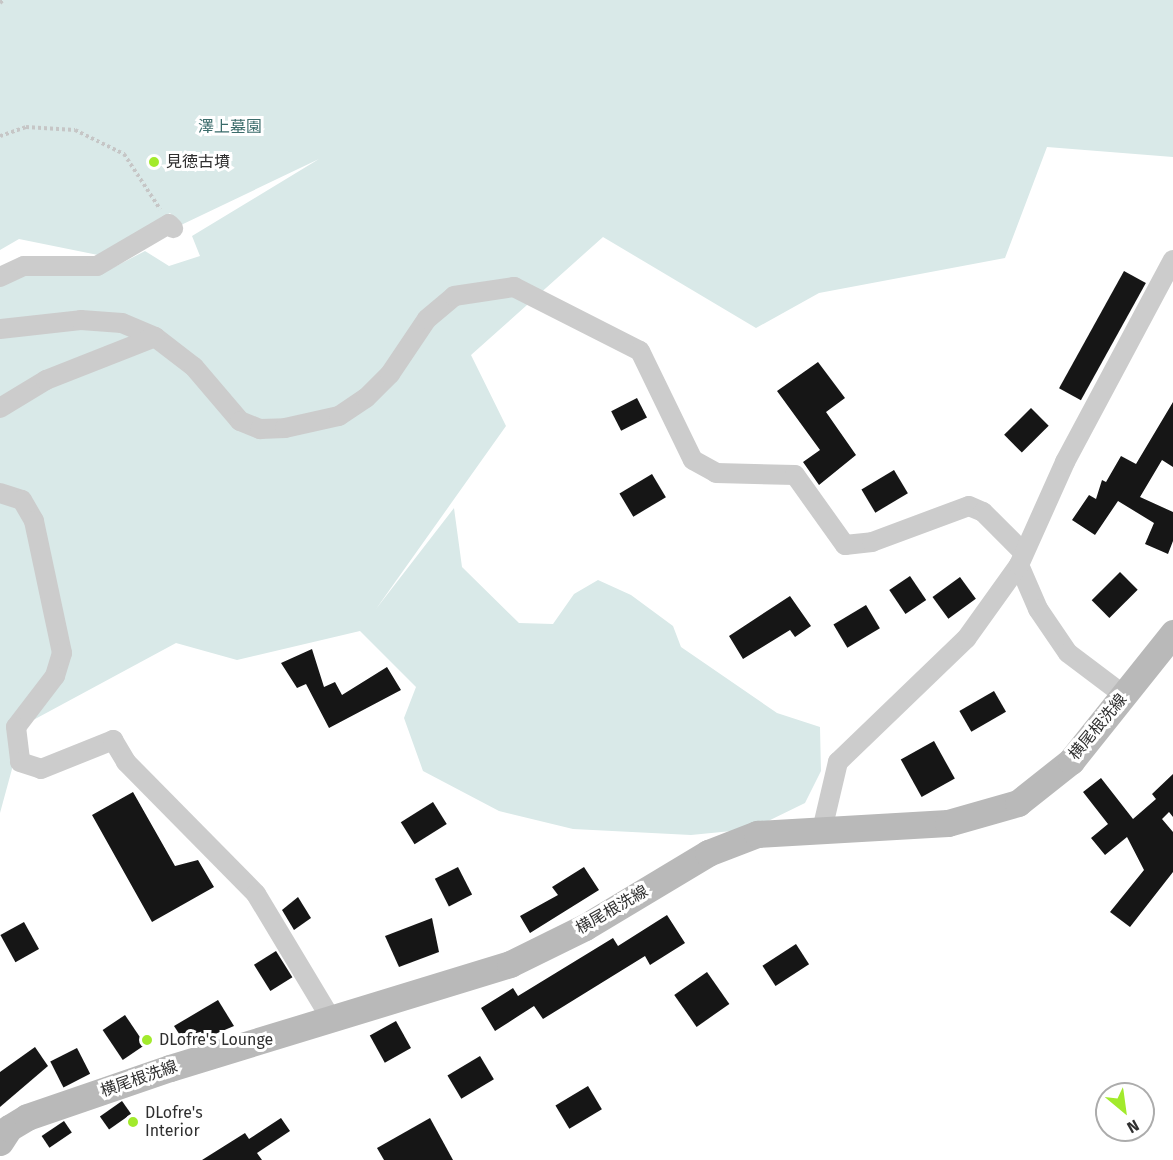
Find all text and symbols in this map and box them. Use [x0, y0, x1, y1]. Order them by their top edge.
park label: 澤上墓園 [198, 117, 262, 137]
place label: 見徳古墳 [166, 152, 230, 172]
marker: 見徳古墳 [147, 155, 161, 169]
street label: 横尾根洗線 [1065, 690, 1131, 764]
street label: 横尾根洗線 [573, 882, 651, 938]
place label: DLofre's Lounge [159, 1030, 273, 1050]
marker: DLofre's Lounge [140, 1033, 154, 1047]
street label: 横尾根洗線 [98, 1057, 180, 1101]
north arrow [1095, 1082, 1155, 1142]
place label: DLofre's Interior [145, 1103, 203, 1141]
marker: DLofre's Interior [126, 1115, 140, 1129]
text: N [1124, 1116, 1142, 1137]

